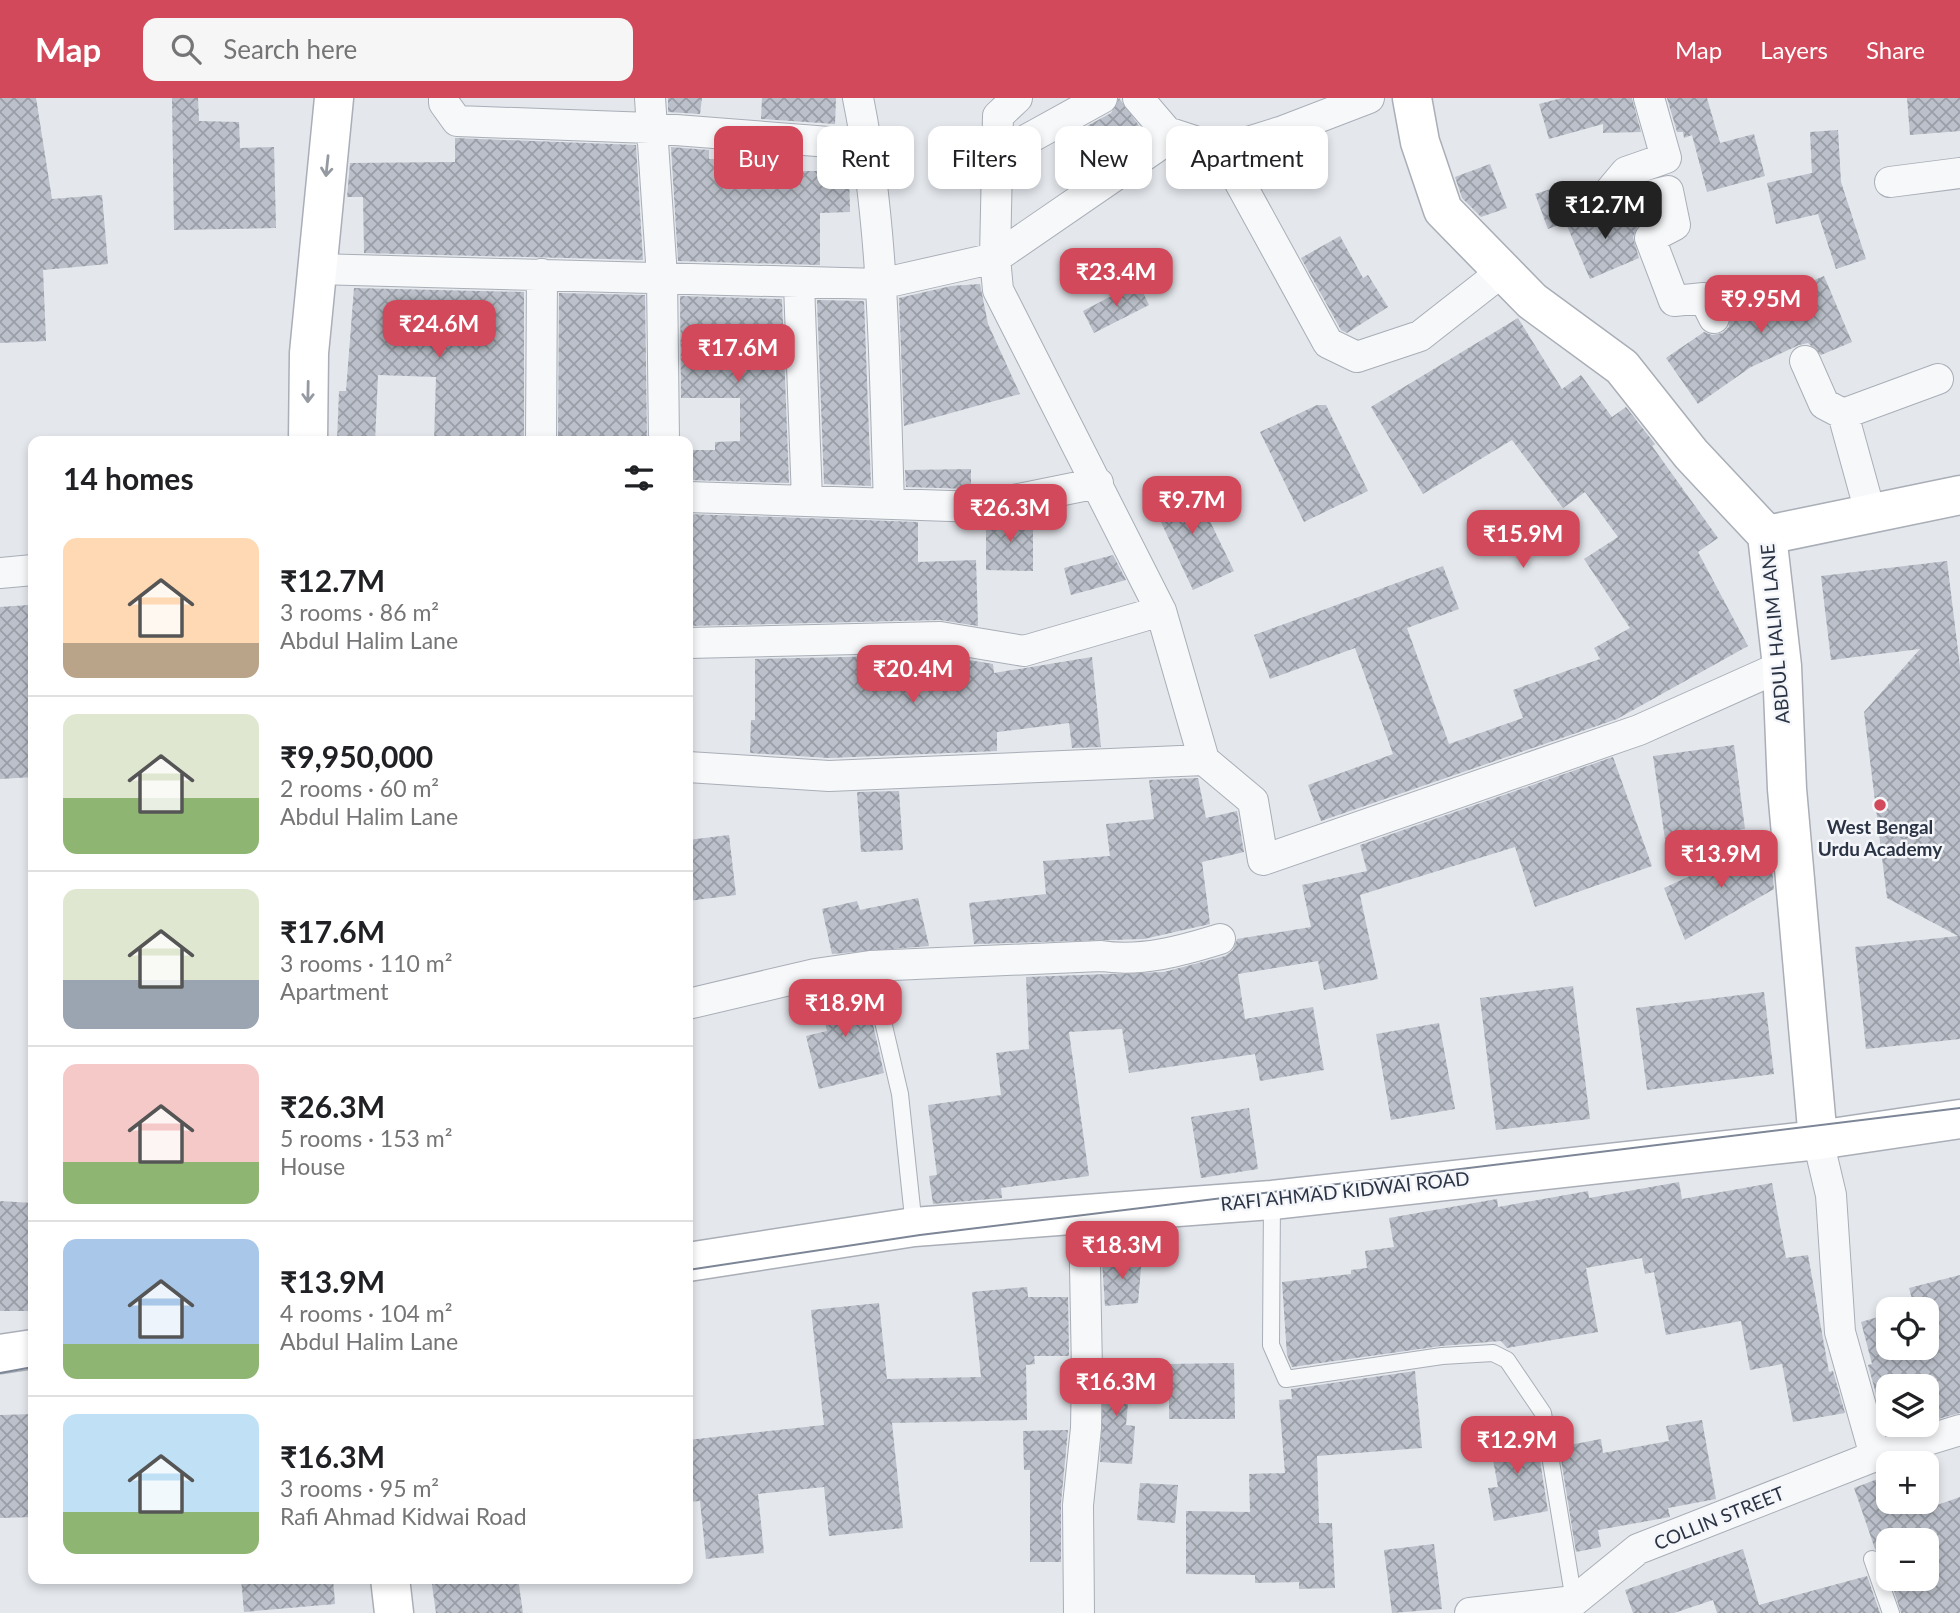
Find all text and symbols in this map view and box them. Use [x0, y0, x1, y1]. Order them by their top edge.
search box [143, 18, 633, 81]
text: Map [35, 29, 101, 69]
icon: search [167, 30, 205, 68]
text: Search here [223, 33, 357, 65]
text: Map [1675, 35, 1722, 64]
text: Layers [1760, 35, 1828, 64]
text: Share [1866, 35, 1925, 64]
chip: Buy [714, 126, 803, 189]
chip: Rent [817, 126, 914, 189]
chip: Filters [928, 126, 1041, 189]
chip: New [1055, 126, 1152, 189]
chip: Apartment [1166, 126, 1328, 189]
one-way arrow [320, 154, 333, 177]
pin: ₹12.7M [1548, 181, 1662, 241]
text: ₹12.7M [1565, 190, 1645, 218]
pin: ₹23.4M [1059, 248, 1173, 308]
text: ₹23.4M [1076, 257, 1156, 285]
pin: ₹9.95M [1704, 275, 1818, 335]
text: ₹9.95M [1721, 284, 1801, 312]
pin: ₹24.6M [382, 300, 496, 360]
text: ₹24.6M [399, 309, 479, 337]
pin: ₹17.6M [681, 324, 795, 384]
text: ₹17.6M [698, 333, 778, 361]
one-way arrow [301, 381, 315, 404]
icon: filters [620, 459, 658, 497]
text: 14 homes [63, 460, 194, 496]
pin: ₹9.7M [1143, 476, 1241, 536]
pin: ₹26.3M [953, 484, 1067, 544]
text: ₹9.7M [1158, 485, 1226, 513]
text: ₹26.3M [970, 493, 1050, 521]
pin: ₹15.9M [1466, 510, 1580, 570]
text: ₹15.9M [1483, 519, 1563, 547]
street label: ABDUL HALIM LANE [1755, 543, 1794, 725]
text: ₹12.7M [280, 562, 385, 598]
icon: home [119, 566, 203, 650]
text: 3 rooms · 86 m² [280, 598, 439, 626]
text: Abdul Halim Lane [280, 626, 458, 654]
pin: ₹20.4M [856, 646, 970, 705]
text: ₹20.4M [873, 654, 953, 682]
text: ₹9,950,000 [280, 738, 433, 774]
icon: home [119, 742, 203, 826]
text: 2 rooms · 60 m² [280, 774, 439, 802]
marker: West Bengal Urdu Academy [1872, 797, 1888, 813]
text: Abdul Halim Lane [280, 802, 458, 830]
place label: West Bengal Urdu Academy [1818, 815, 1943, 860]
pin: ₹13.9M [1664, 830, 1778, 890]
text: ₹13.9M [1681, 839, 1761, 867]
text: ₹17.6M [280, 913, 385, 949]
icon: home [119, 917, 203, 1001]
text: 3 rooms · 110 m² [280, 949, 452, 977]
text: Apartment [280, 977, 388, 1005]
pin: ₹18.9M [788, 979, 902, 1039]
text: ₹18.9M [805, 988, 885, 1016]
text: ₹26.3M [280, 1088, 385, 1124]
icon: home [119, 1092, 203, 1176]
text: 5 rooms · 153 m² [280, 1124, 452, 1152]
text: House [280, 1152, 345, 1180]
street label: RAFI AHMAD KIDWAI ROAD [1219, 1166, 1471, 1215]
pin: ₹18.3M [1065, 1222, 1179, 1281]
text: ₹18.3M [1082, 1230, 1162, 1258]
text: ₹13.9M [280, 1263, 385, 1299]
icon: home [119, 1267, 203, 1351]
map controls [1876, 1297, 1939, 1591]
button: locate [1876, 1297, 1939, 1360]
text: 4 rooms · 104 m² [280, 1299, 452, 1327]
text: Abdul Halim Lane [280, 1327, 458, 1355]
pin: ₹16.3M [1059, 1358, 1173, 1418]
text: ₹16.3M [1076, 1367, 1156, 1395]
button: layers [1876, 1374, 1939, 1437]
pin: ₹12.9M [1460, 1416, 1574, 1476]
text: ₹12.9M [1477, 1425, 1557, 1453]
text: ₹16.3M [280, 1438, 385, 1474]
icon: home [119, 1442, 203, 1526]
button: + [1876, 1451, 1939, 1514]
text: 3 rooms · 95 m² [280, 1474, 439, 1502]
street label: COLLIN STREET [1650, 1481, 1787, 1554]
text: Rafi Ahmad Kidwai Road [280, 1502, 527, 1530]
button: − [1876, 1528, 1939, 1591]

